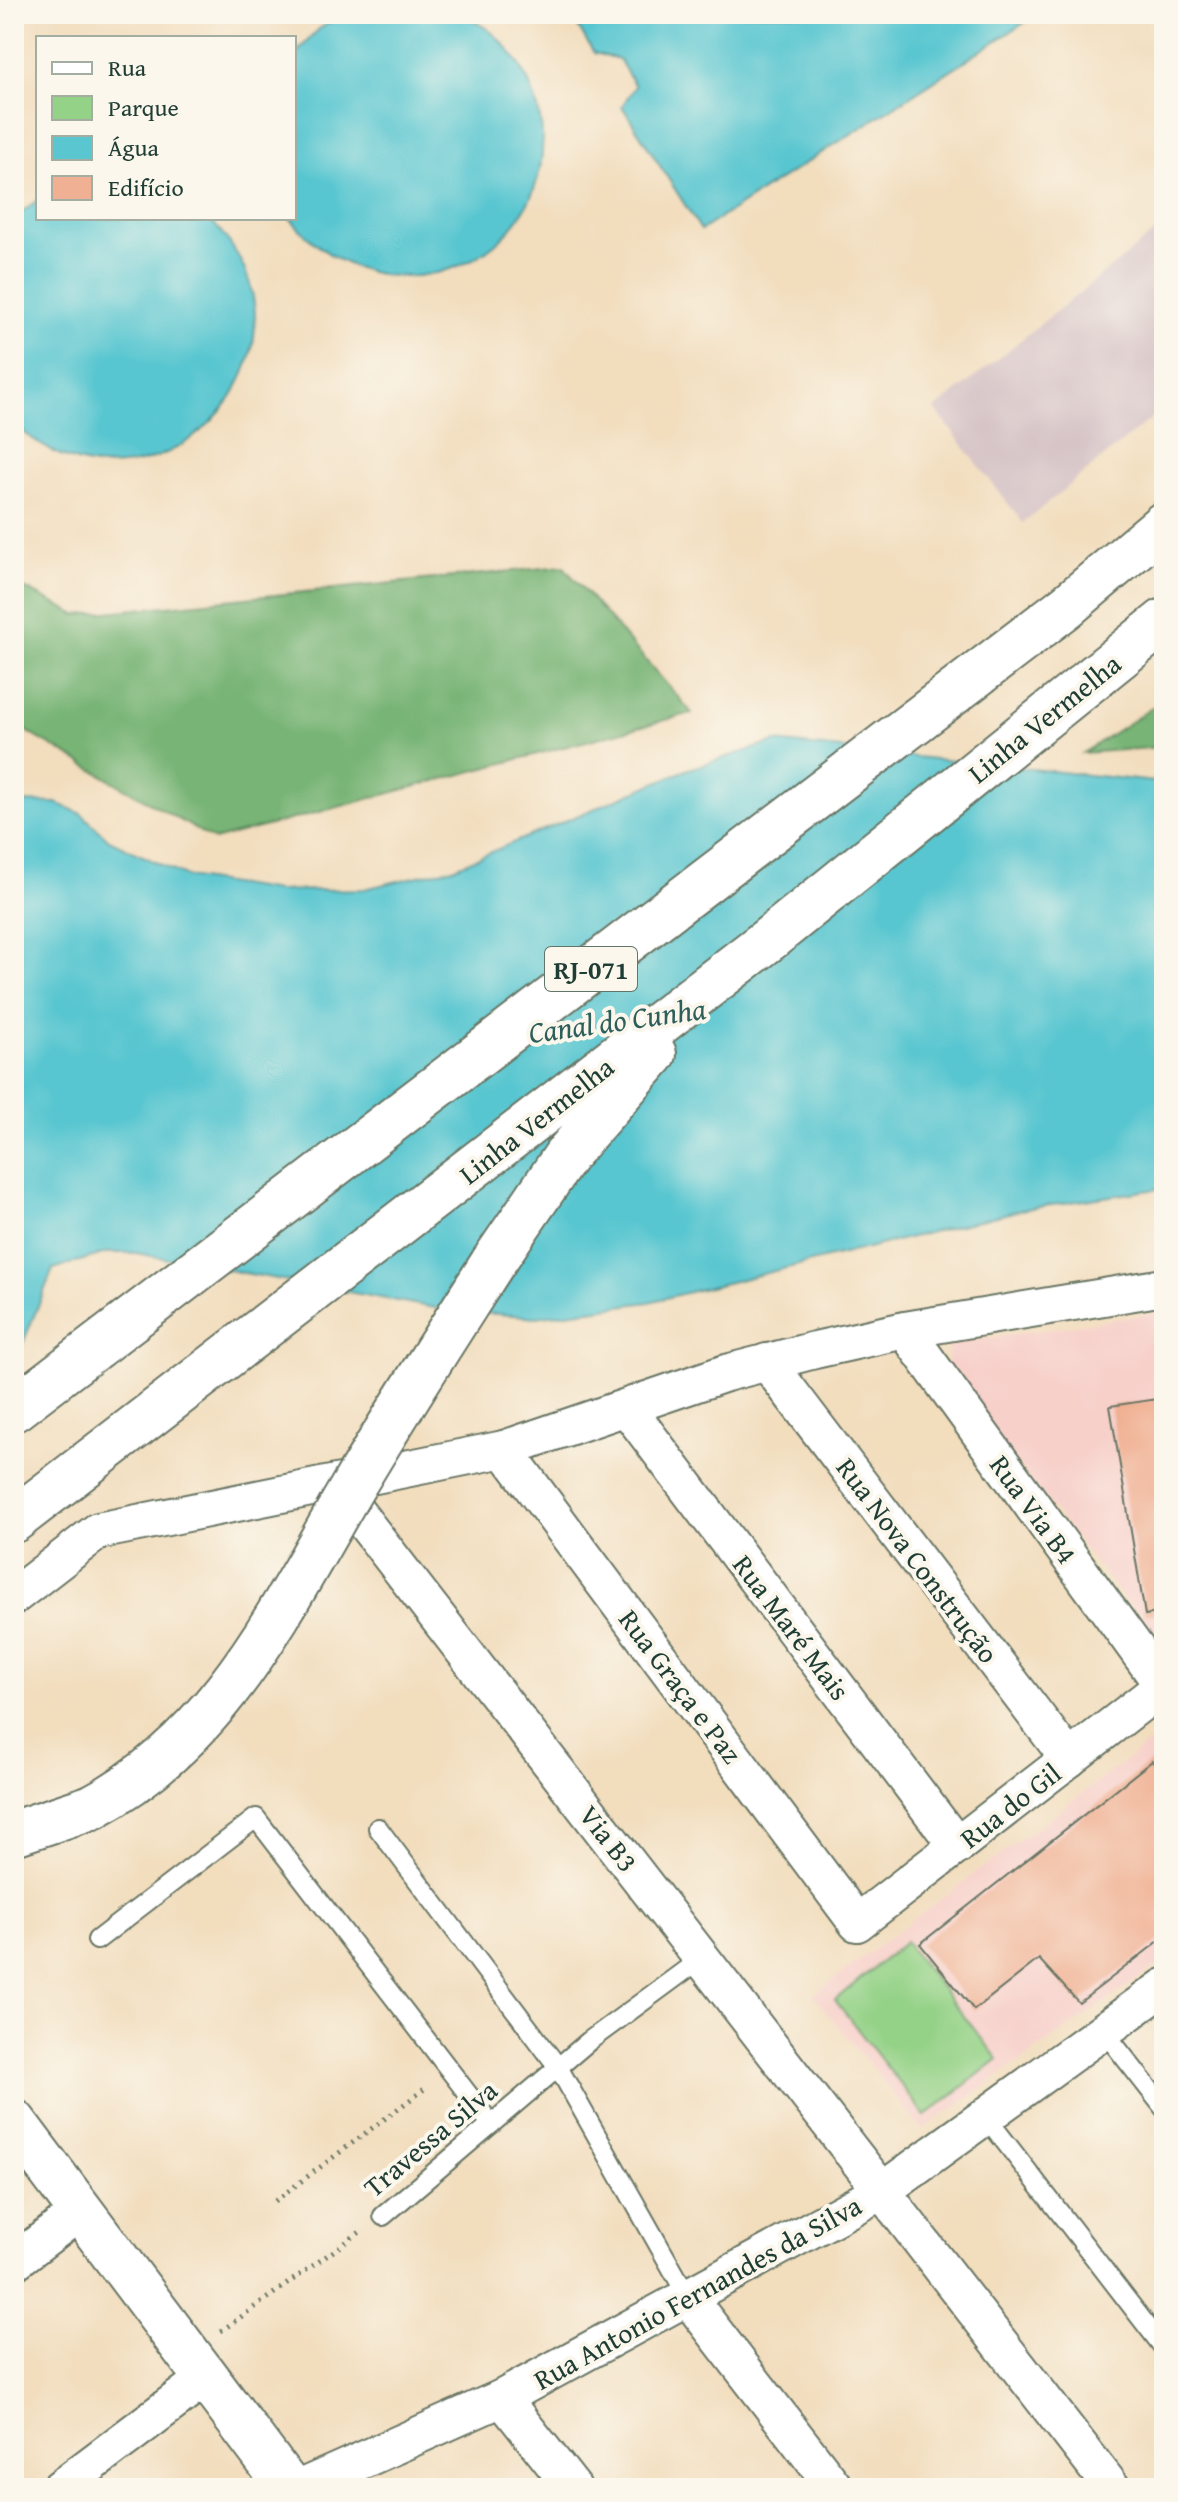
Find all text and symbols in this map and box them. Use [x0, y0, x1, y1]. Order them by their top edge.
legend [36, 36, 296, 220]
text: Rua [108, 50, 147, 85]
text: Parque [108, 90, 179, 125]
text: Água [108, 130, 159, 165]
text: Edifício [108, 170, 184, 205]
street label: Linha Vermelha [959, 643, 1130, 793]
road number: RJ-071 [545, 947, 637, 991]
water label: Canal do Cunha [526, 986, 709, 1054]
street label: Linha Vermelha [450, 1046, 623, 1194]
street label: Rua Via B4 [980, 1446, 1088, 1572]
street label: Rua Nova Construção [827, 1448, 1009, 1672]
street label: Rua Maré Mais [724, 1546, 860, 1708]
street label: Rua Graça e Paz [609, 1600, 753, 1772]
street label: Rua do Gil [951, 1752, 1069, 1858]
street label: Via B3 [570, 1796, 648, 1880]
street label: Travessa Silva [354, 2069, 507, 2206]
street label: Rua Antonio Fernandes da Silva [526, 2184, 869, 2399]

